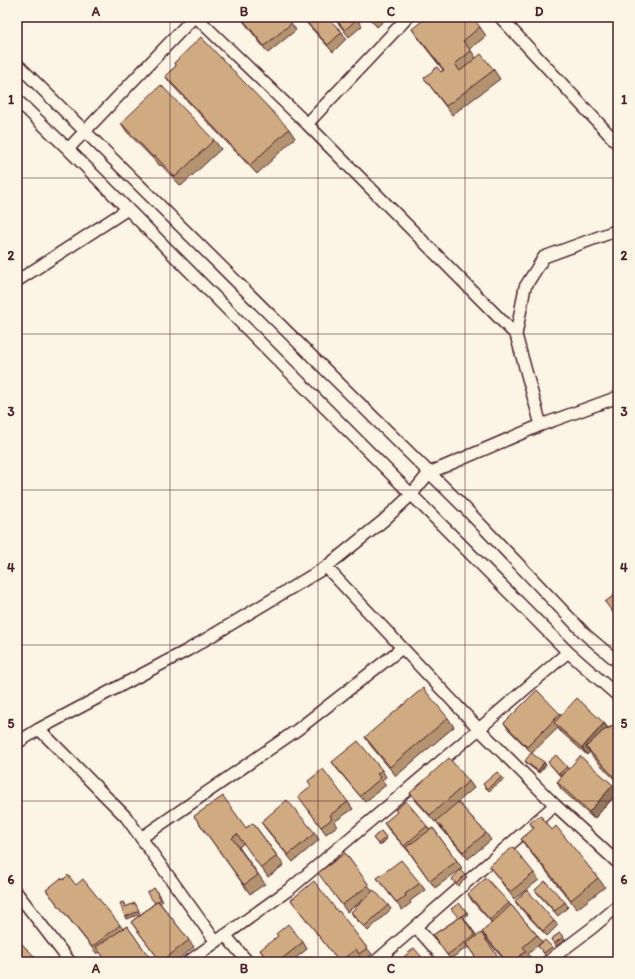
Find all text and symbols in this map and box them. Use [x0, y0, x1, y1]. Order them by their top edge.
text: A [91, 4, 101, 19]
text: B [240, 4, 249, 19]
text: C [387, 4, 396, 19]
text: D [535, 4, 544, 19]
text: 1 [8, 92, 14, 107]
text: 1 [621, 92, 627, 107]
text: 2 [8, 248, 15, 263]
text: 2 [621, 248, 628, 263]
text: 3 [7, 404, 15, 419]
text: 3 [620, 404, 628, 419]
text: 4 [7, 560, 15, 575]
text: 4 [620, 560, 628, 575]
text: 5 [8, 716, 15, 731]
text: 5 [621, 716, 628, 731]
text: 6 [8, 872, 15, 887]
text: 6 [621, 872, 628, 887]
text: A [91, 961, 101, 976]
text: B [240, 961, 249, 976]
text: C [387, 961, 396, 976]
text: D [535, 961, 544, 976]

